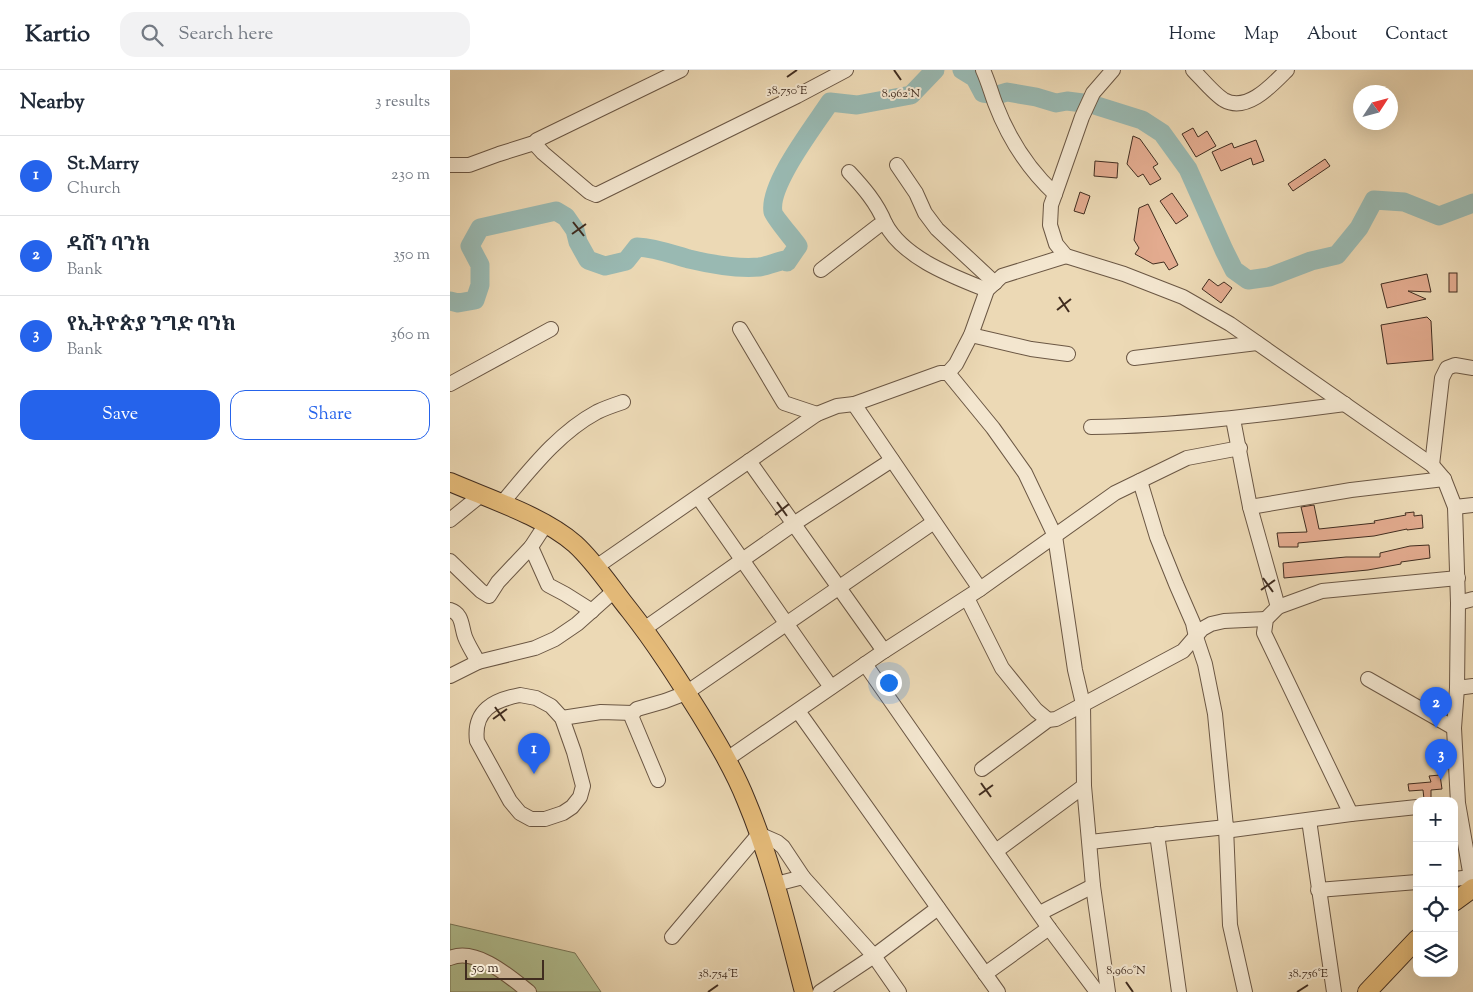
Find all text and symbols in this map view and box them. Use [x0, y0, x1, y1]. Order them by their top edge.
search box [120, 12, 470, 57]
text: Kartio [25, 18, 90, 52]
icon: search [138, 21, 166, 49]
text: Search here [178, 21, 273, 48]
text: Home [1169, 22, 1216, 48]
text: Map [1244, 22, 1279, 48]
text: About [1307, 22, 1357, 48]
text: Contact [1385, 22, 1448, 48]
text: 38.750°E [767, 82, 808, 100]
text: 8.962°N [882, 85, 921, 103]
north arrow [1353, 85, 1398, 130]
text: Nearby [20, 88, 85, 118]
text: 3 results [375, 91, 430, 114]
text: St.Marry [67, 151, 139, 178]
text: 1 [33, 164, 39, 187]
text: 230 m [391, 164, 430, 187]
text: Church [67, 178, 121, 201]
text: ዳሽን ባንክ [67, 232, 150, 259]
text: 2 [32, 244, 40, 267]
text: 350 m [393, 244, 430, 267]
text: Bank [67, 259, 103, 282]
text: የኢትዮጵያ ንግድ ባንክ [67, 312, 236, 339]
text: 3 [33, 324, 39, 347]
text: 360 m [391, 324, 430, 347]
text: Bank [67, 339, 103, 362]
button: Save [20, 390, 220, 440]
button: Share [230, 390, 430, 440]
your location [876, 670, 902, 696]
pin: 2 [1420, 687, 1452, 728]
pin: 1 [518, 733, 550, 774]
pin: 3 [1425, 739, 1457, 780]
map controls [1413, 797, 1458, 977]
button: + [1413, 797, 1458, 842]
button: − [1413, 842, 1458, 887]
button: locate [1413, 887, 1458, 932]
button: layers [1413, 932, 1458, 977]
scale bar [465, 957, 544, 980]
text: 50 m [472, 959, 499, 979]
text: 8.960°N [1106, 962, 1146, 980]
text: 38.754°E [698, 965, 739, 983]
text: 38.756°E [1288, 965, 1329, 983]

